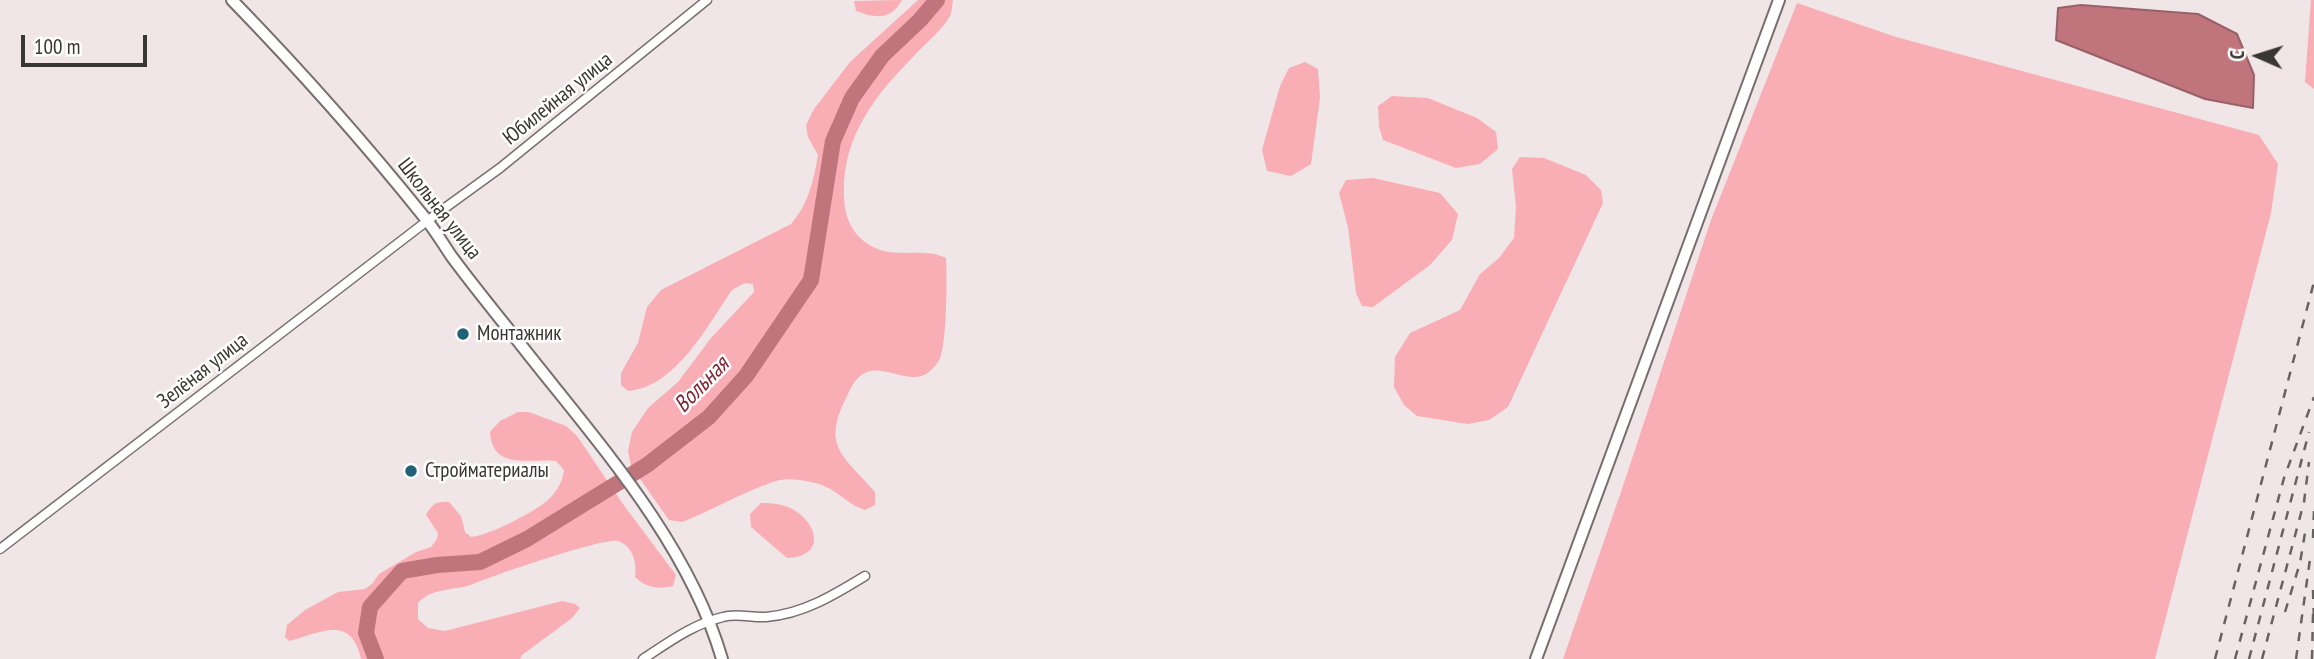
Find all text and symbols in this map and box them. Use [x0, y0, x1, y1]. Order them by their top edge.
scale bar [24, 21, 150, 65]
north arrow [2223, 21, 2293, 91]
text: 100 m [34, 33, 80, 60]
street label: Юбилейная улица [498, 47, 618, 151]
text: С [2225, 50, 2249, 60]
street label: Школьная улица [392, 153, 486, 265]
place label: Монтажник [477, 321, 561, 347]
marker: Монтажник [455, 326, 471, 342]
street label: Зелёная улица [153, 328, 253, 414]
water label: Вольная [669, 351, 735, 419]
place label: Стройматериалы [425, 458, 549, 484]
marker: Стройматериалы [403, 463, 419, 479]

